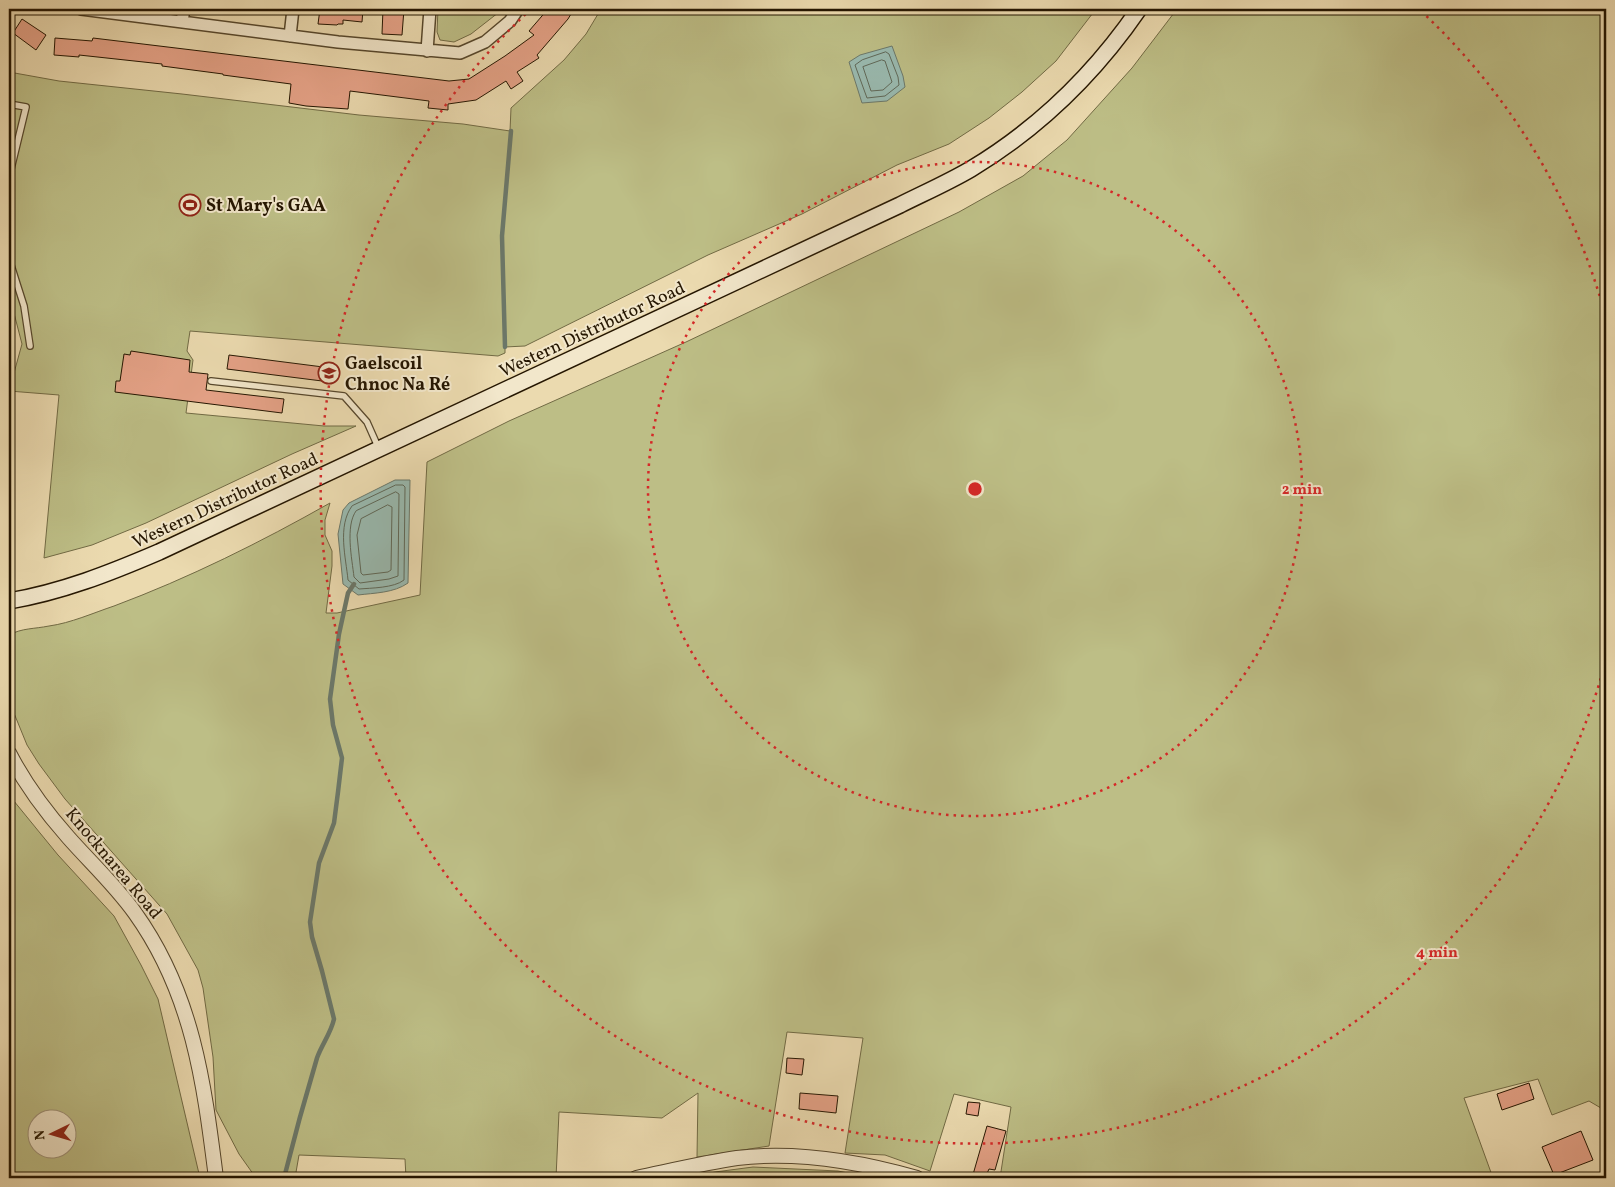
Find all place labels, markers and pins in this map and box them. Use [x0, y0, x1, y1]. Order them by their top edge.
sports icon: St Mary's GAA [178, 193, 202, 217]
place label: St Mary's GAA [206, 194, 326, 219]
place label: Gaelscoil Chnoc Na Ré [345, 352, 450, 398]
school or university icon: Gaelscoil Chnoc Na Ré [317, 361, 341, 385]
centre of rings [966, 480, 984, 498]

